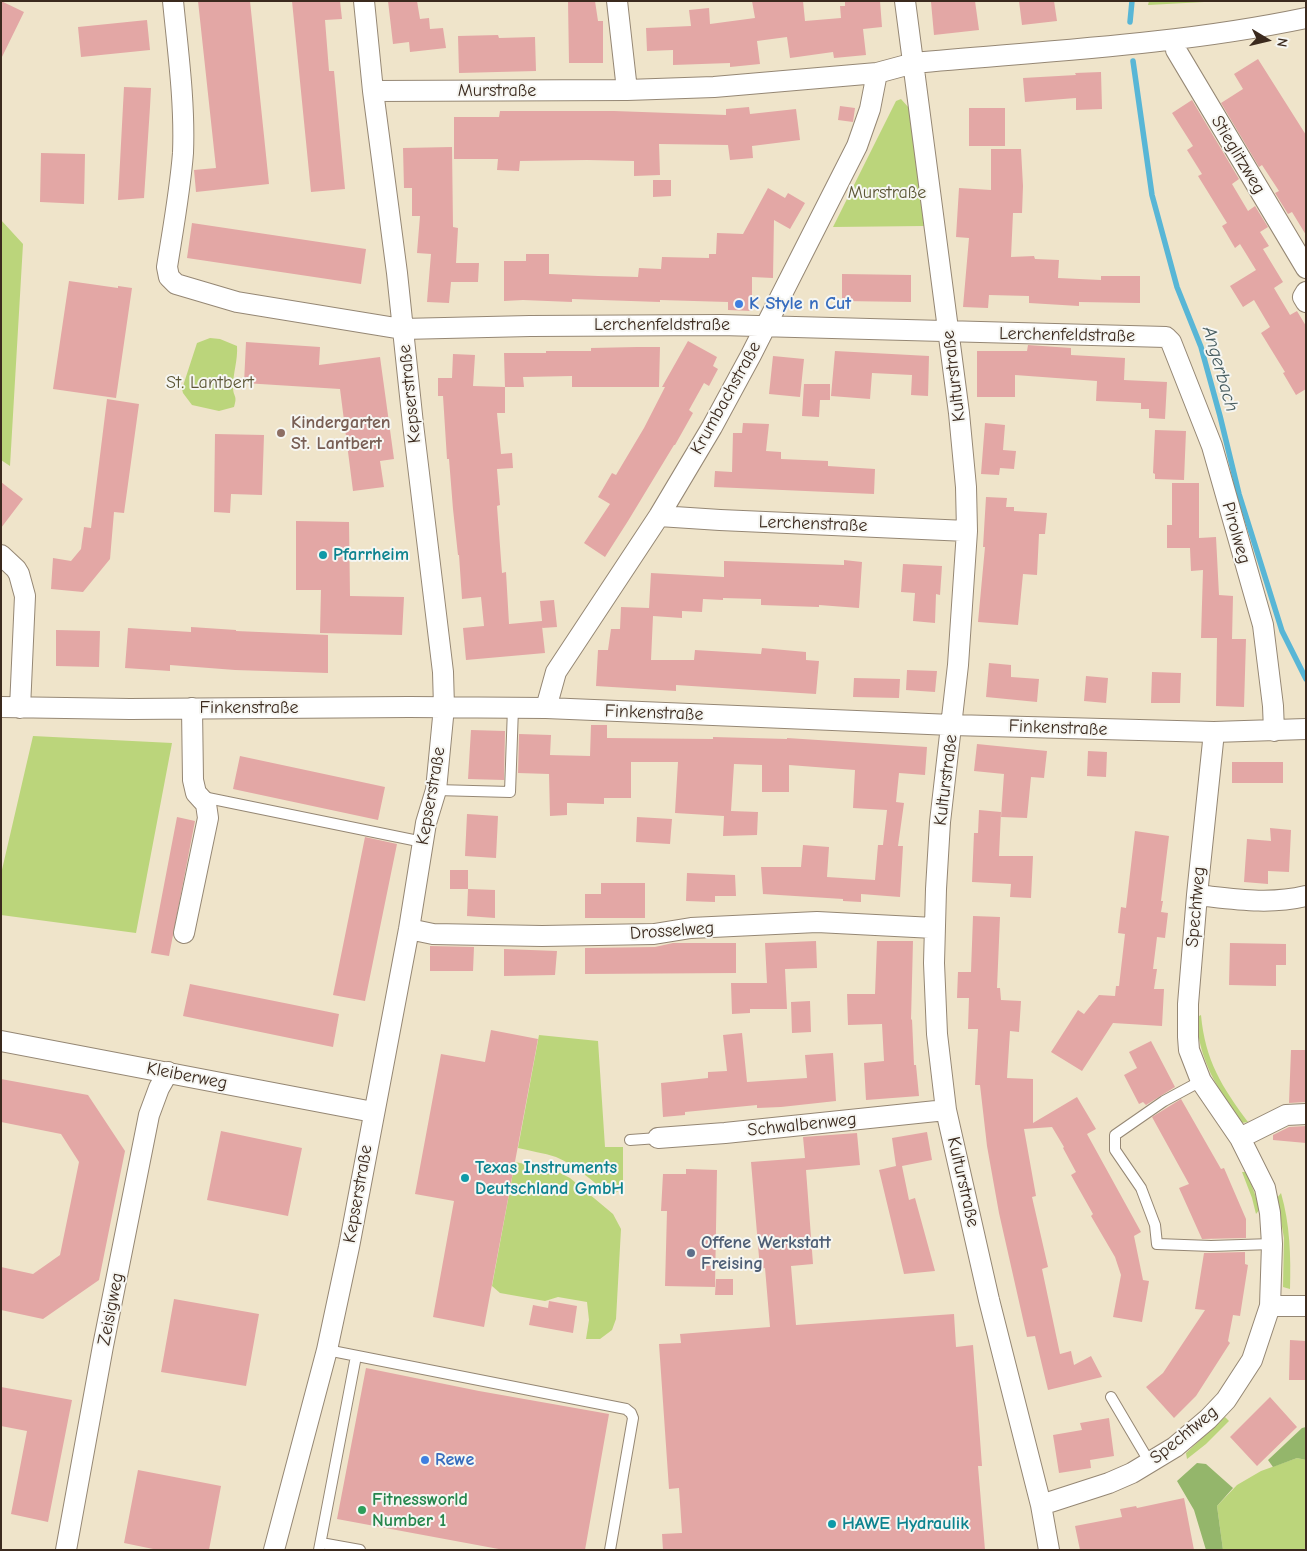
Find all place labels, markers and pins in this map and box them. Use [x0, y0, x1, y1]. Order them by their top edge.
place label: K Style n Cut [749, 293, 851, 315]
marker: K Style n Cut [733, 298, 745, 310]
place label: Kindergarten St. Lantbert [291, 412, 391, 454]
marker: Kindergarten St. Lantbert [275, 427, 287, 439]
place label: Pfarrheim [333, 544, 409, 566]
marker: Pfarrheim [317, 549, 329, 561]
place label: Texas Instruments Deutschland GmbH [475, 1157, 624, 1200]
marker: Texas Instruments Deutschland GmbH [459, 1172, 471, 1184]
place label: Offene Werkstatt Freising [701, 1232, 831, 1274]
marker: Offene Werkstatt Freising [685, 1247, 697, 1259]
place label: Rewe [435, 1449, 474, 1471]
marker: Rewe [419, 1454, 431, 1466]
place label: Fitnessworld Number 1 [372, 1489, 468, 1532]
marker: Fitnessworld Number 1 [356, 1504, 368, 1516]
place label: HAWE Hydraulik [842, 1513, 969, 1535]
marker: HAWE Hydraulik [826, 1518, 838, 1530]

